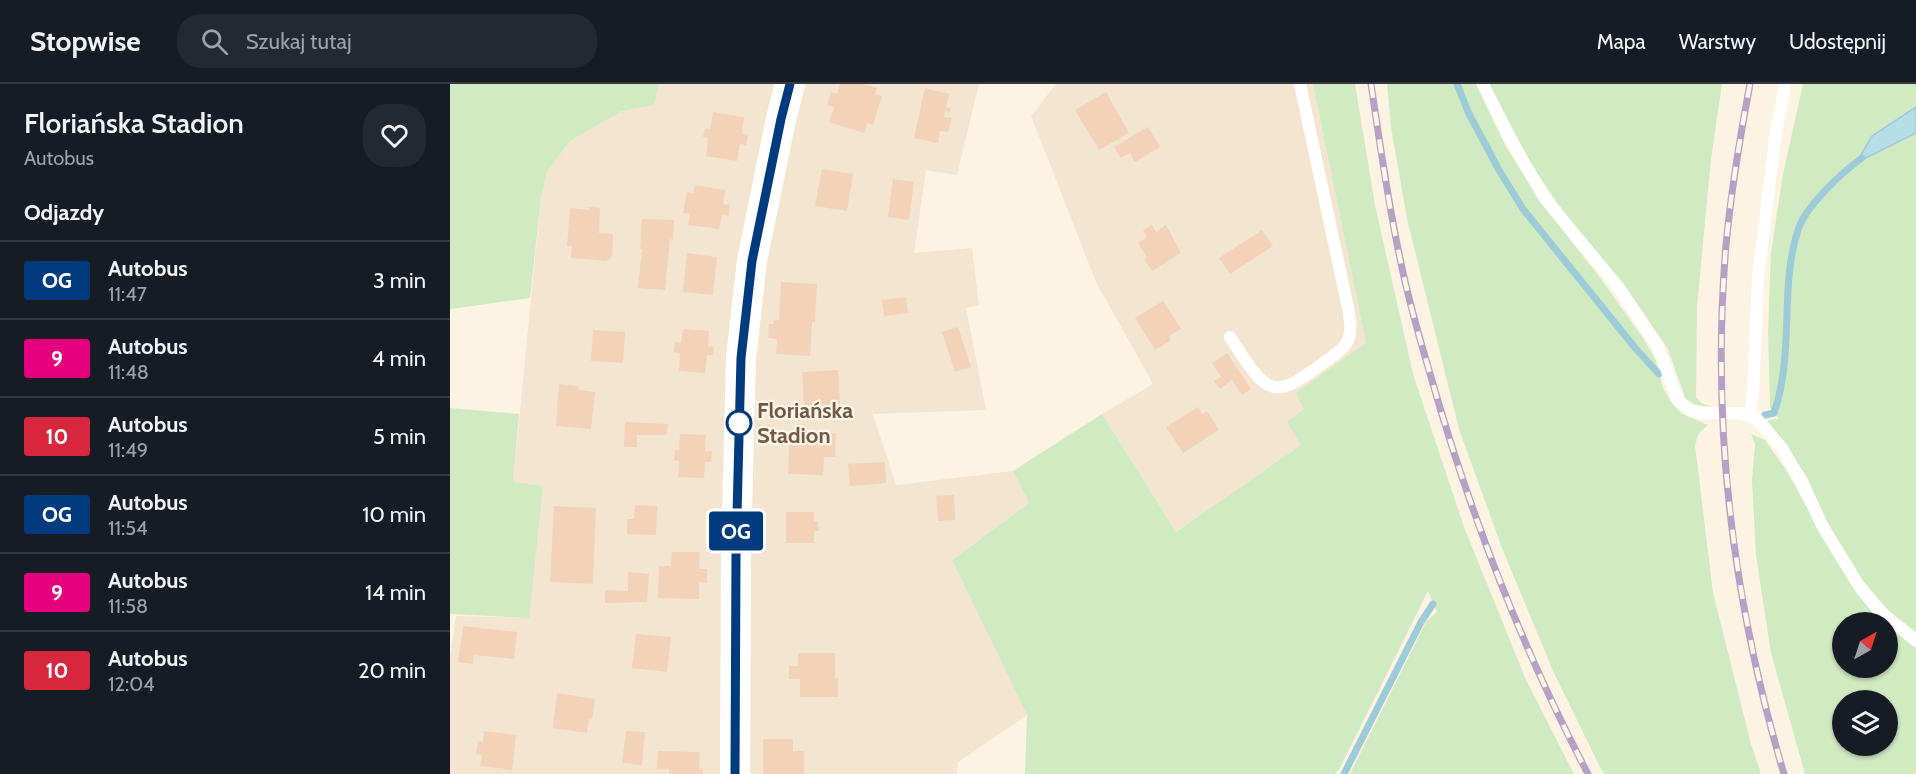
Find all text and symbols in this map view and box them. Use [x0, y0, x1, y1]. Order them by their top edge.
search box [177, 14, 597, 68]
text: Stopwise [30, 24, 141, 58]
icon: search [198, 25, 231, 58]
text: Szukaj tutaj [246, 28, 352, 55]
text: Mapa [1597, 29, 1646, 54]
text: Warstwy [1679, 29, 1756, 54]
text: Udostępnij [1789, 29, 1886, 54]
button: heart [363, 104, 426, 167]
text: Floriańska Stadion [24, 106, 244, 140]
text: Autobus [24, 146, 94, 170]
text: Odjazdy [24, 199, 104, 226]
text: Autobus [108, 255, 188, 282]
text: 3 min [373, 267, 426, 294]
text: OG [42, 268, 72, 293]
text: 11:47 [108, 282, 147, 306]
text: Autobus [108, 333, 188, 360]
text: 4 min [372, 345, 426, 372]
text: 9 [51, 346, 63, 371]
text: 11:48 [108, 360, 149, 384]
place label: Floriańska Stadion [757, 397, 853, 449]
marker: Floriańska Stadion [726, 410, 752, 436]
text: Autobus [108, 411, 188, 438]
text: 5 min [373, 423, 426, 450]
text: 10 [46, 424, 68, 449]
text: 11:49 [108, 438, 148, 462]
text: Autobus [108, 489, 188, 516]
text: 10 min [362, 501, 426, 528]
text: OG [42, 502, 72, 527]
line badge: OG [709, 512, 763, 550]
text: 11:54 [108, 516, 148, 540]
text: OG [721, 519, 751, 544]
text: Autobus [108, 567, 188, 594]
text: 14 min [365, 579, 426, 606]
text: 9 [51, 580, 63, 605]
text: 11:58 [108, 594, 148, 618]
north arrow [1832, 612, 1898, 678]
map controls [1832, 612, 1898, 756]
text: Autobus [108, 645, 188, 672]
text: 20 min [358, 657, 426, 684]
text: 10 [46, 658, 68, 683]
text: 12:04 [108, 672, 155, 696]
button: layers [1832, 690, 1898, 756]

